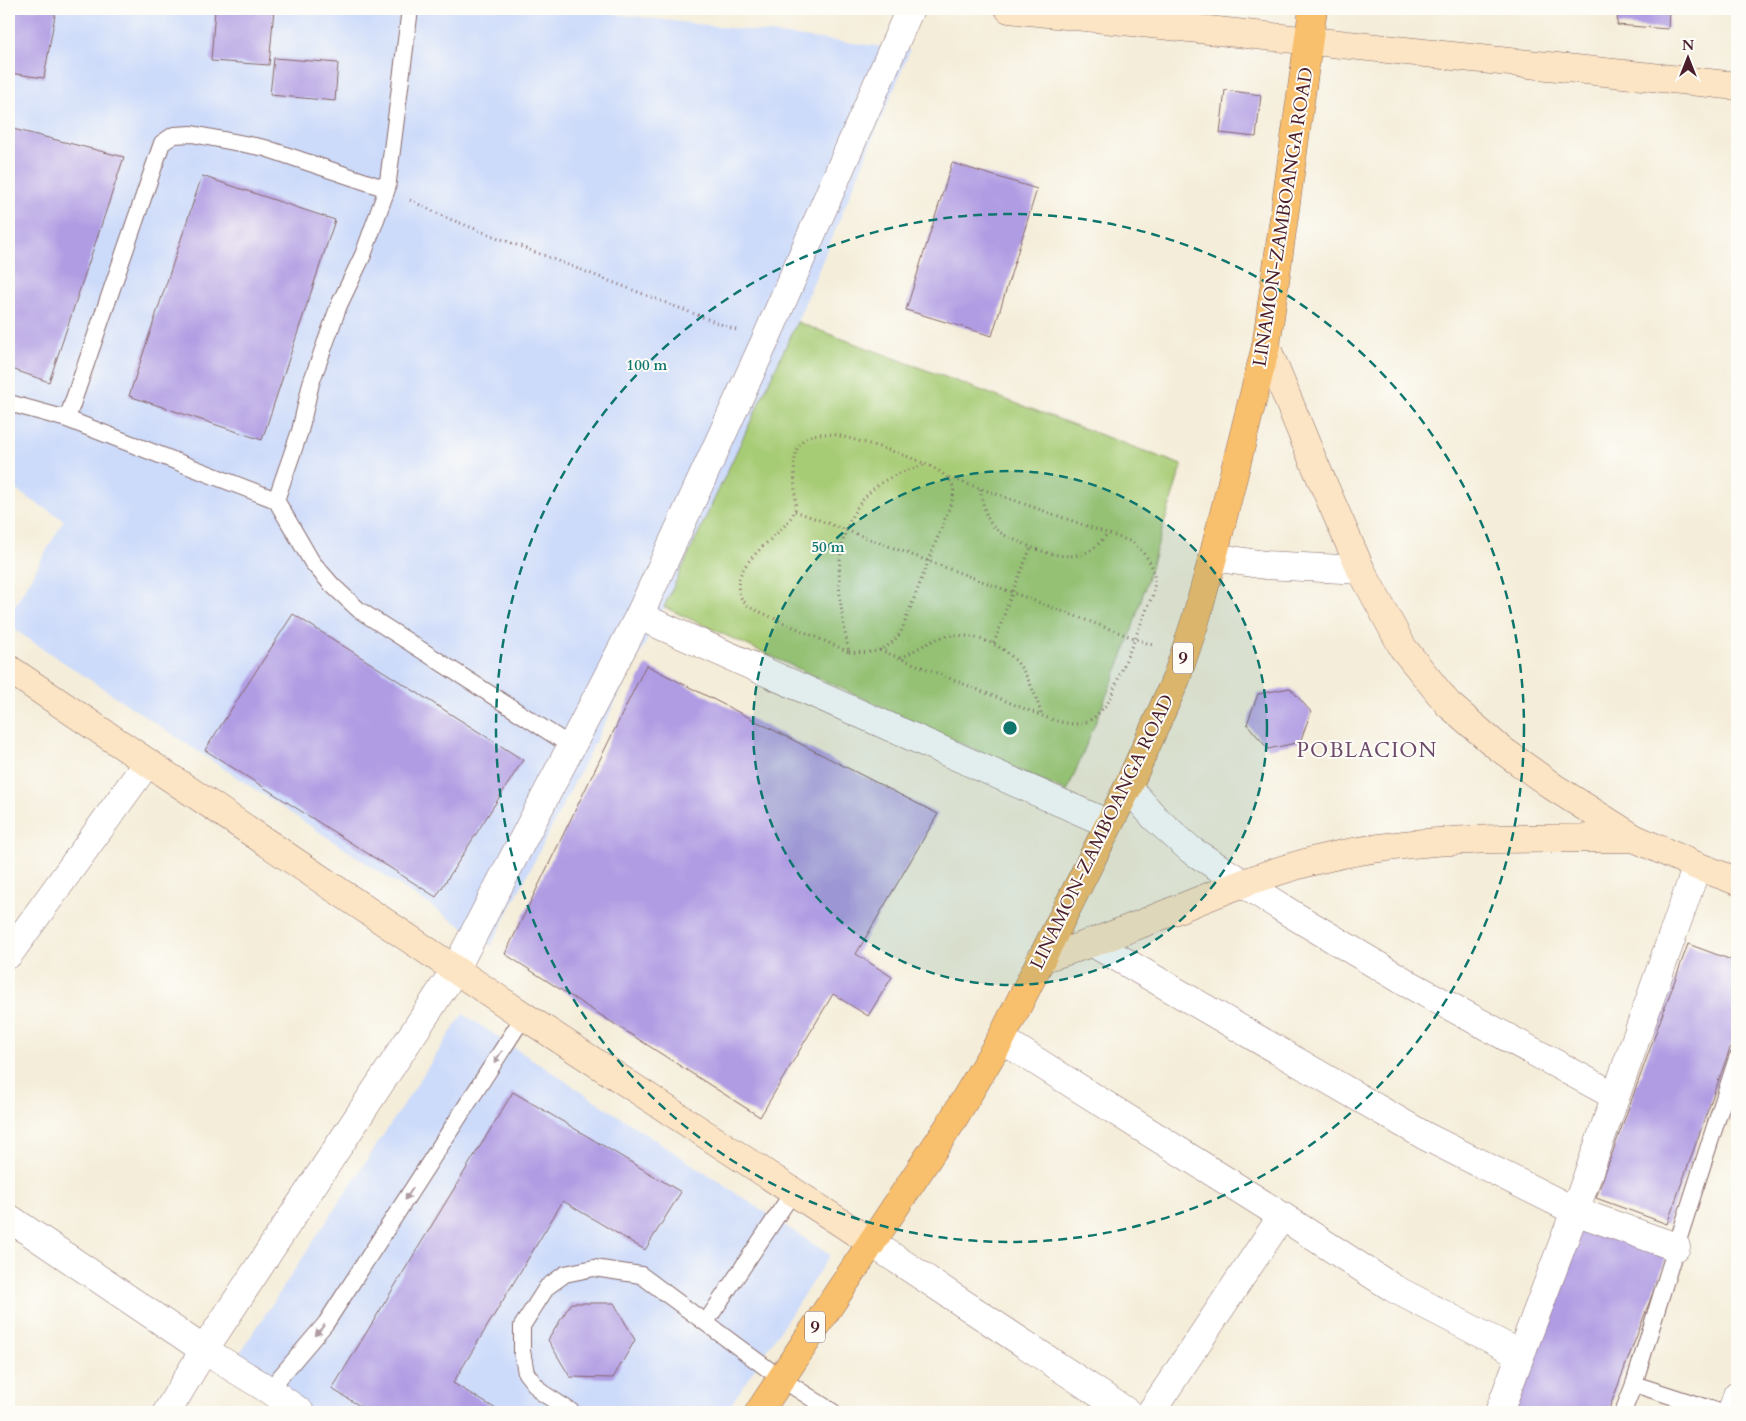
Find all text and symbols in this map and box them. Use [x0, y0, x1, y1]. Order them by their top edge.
north arrow [1664, 32, 1714, 82]
text: N [1682, 36, 1694, 55]
street label: LINAMON-ZAMBOANGA ROAD [1246, 65, 1320, 369]
text: 100 m [627, 355, 668, 375]
text: 50 m [811, 537, 845, 557]
road number: 9 [1173, 642, 1193, 674]
street label: LINAMON-ZAMBOANGA ROAD [1024, 690, 1180, 974]
centre of rings [1001, 719, 1019, 737]
district label: POBLACION [1297, 736, 1437, 765]
one-way arrow [493, 1051, 502, 1064]
one-way arrow [405, 1187, 414, 1201]
road number: 9 [805, 1311, 825, 1342]
one-way arrow [315, 1323, 326, 1336]

